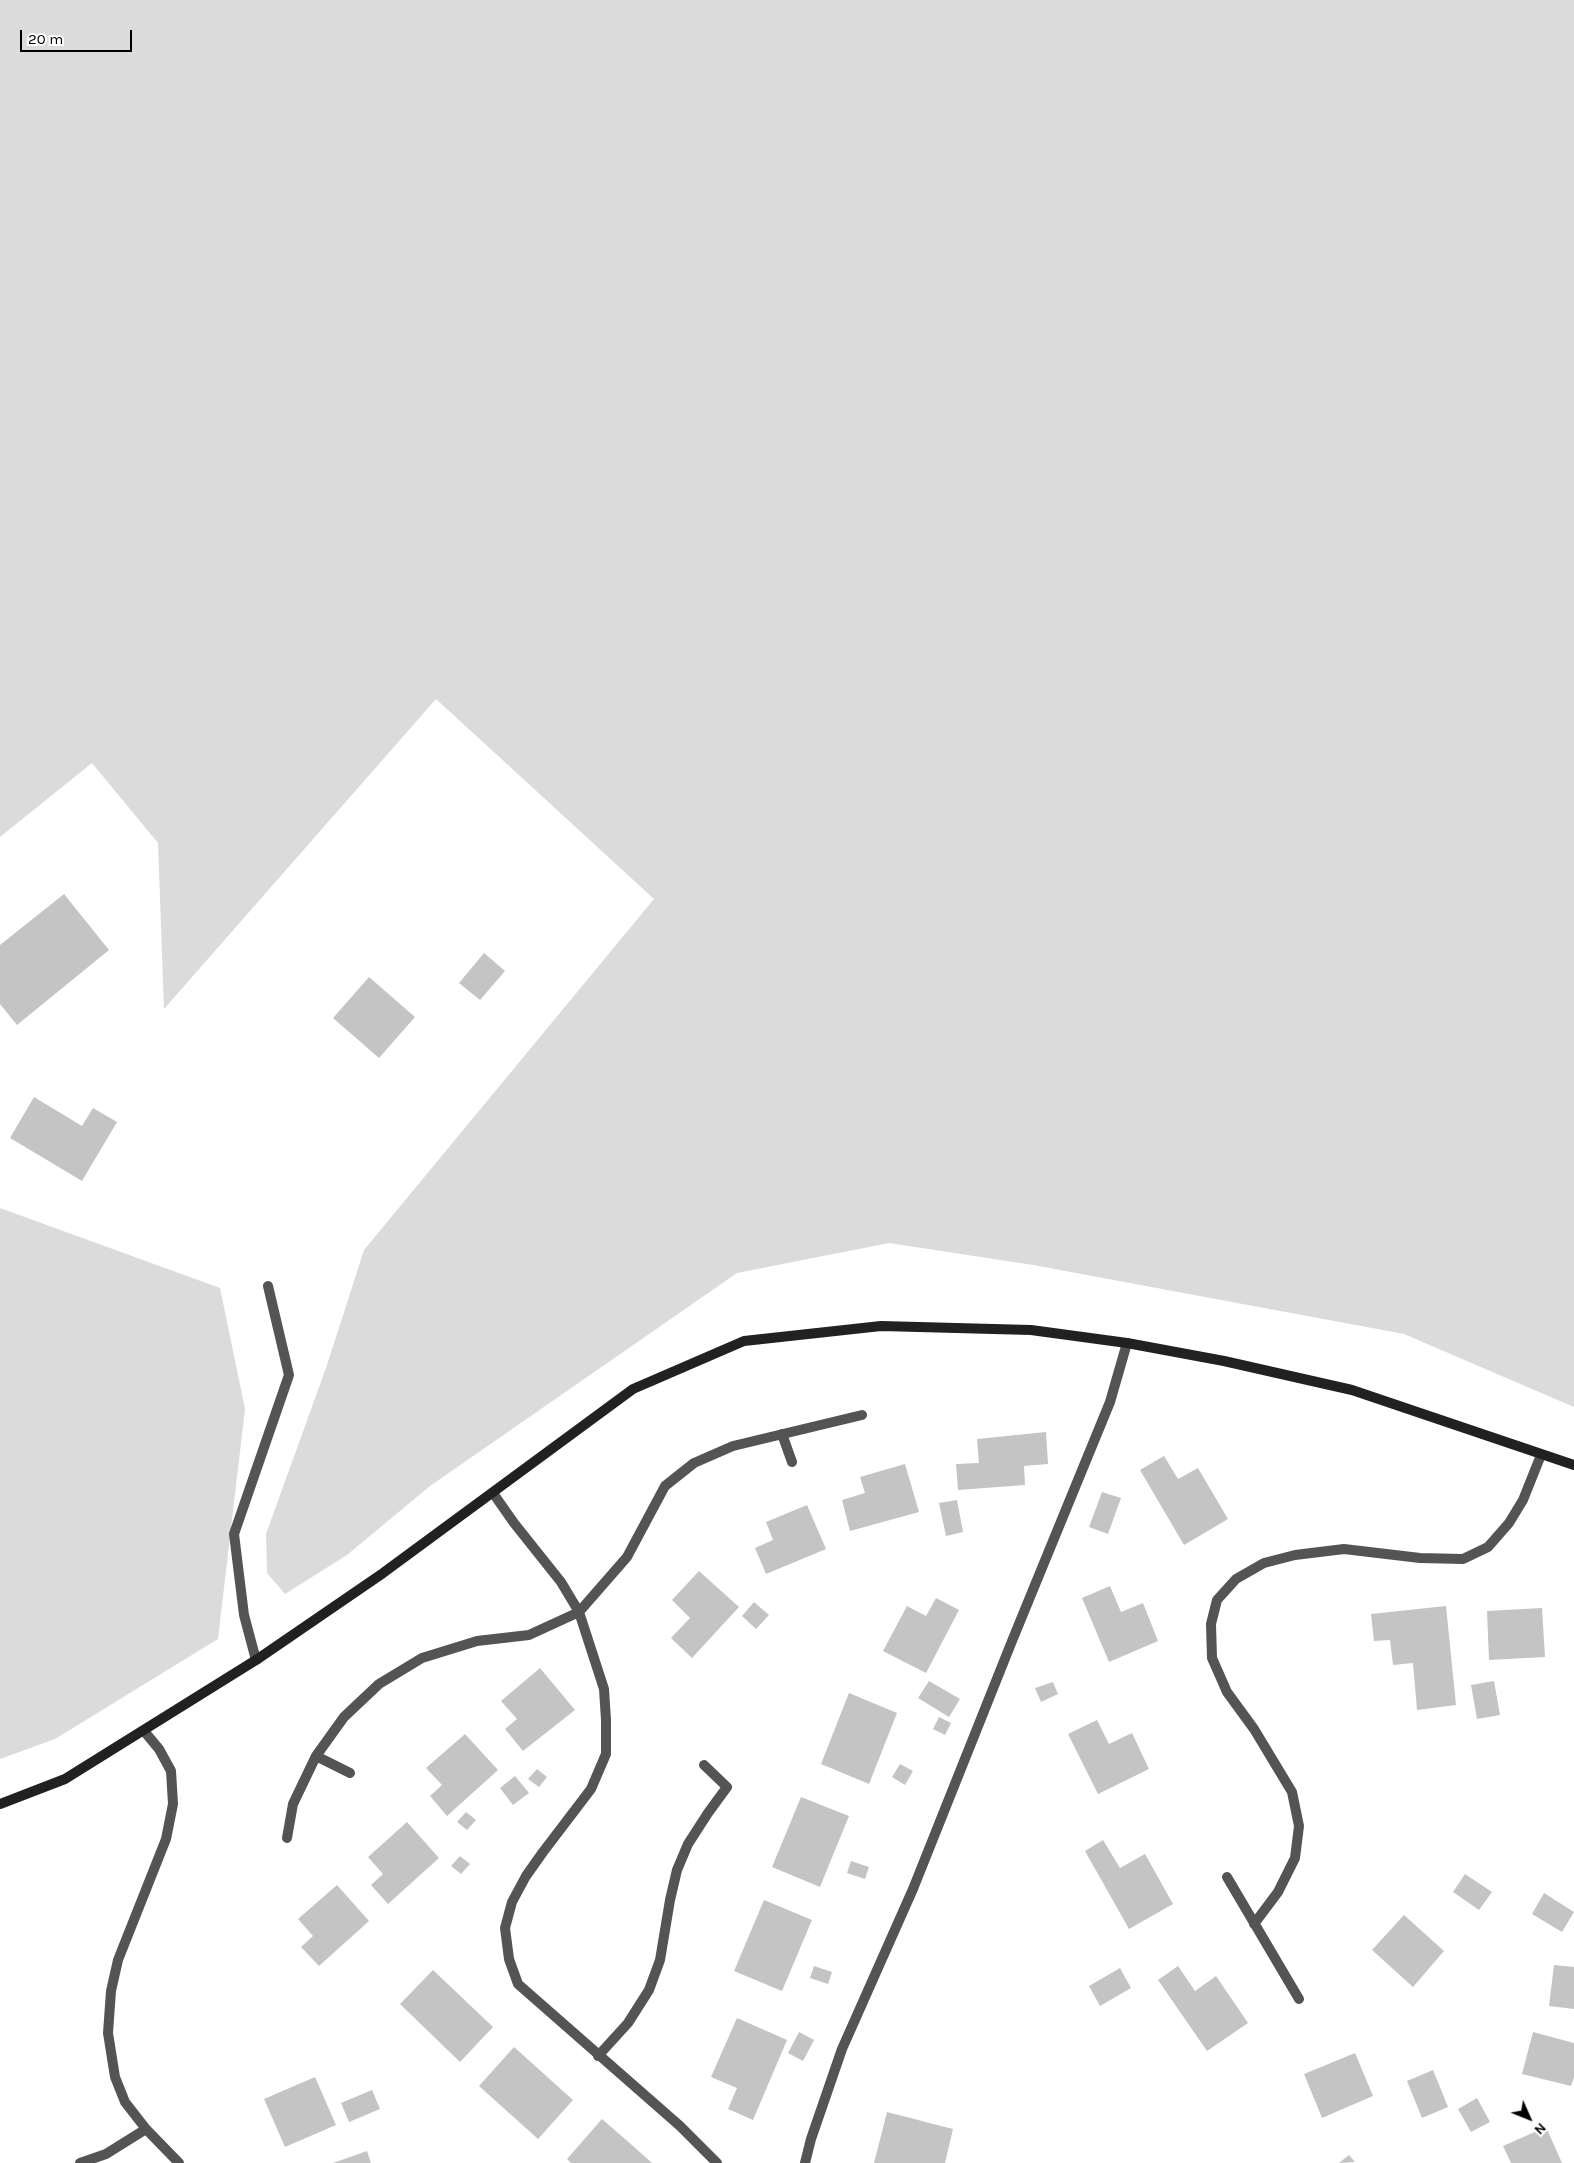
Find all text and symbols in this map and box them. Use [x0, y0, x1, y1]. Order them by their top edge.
scale bar [22, 20, 135, 52]
text: 20 m [28, 30, 63, 48]
north arrow [1504, 2093, 1554, 2143]
text: N [1531, 2119, 1550, 2138]

